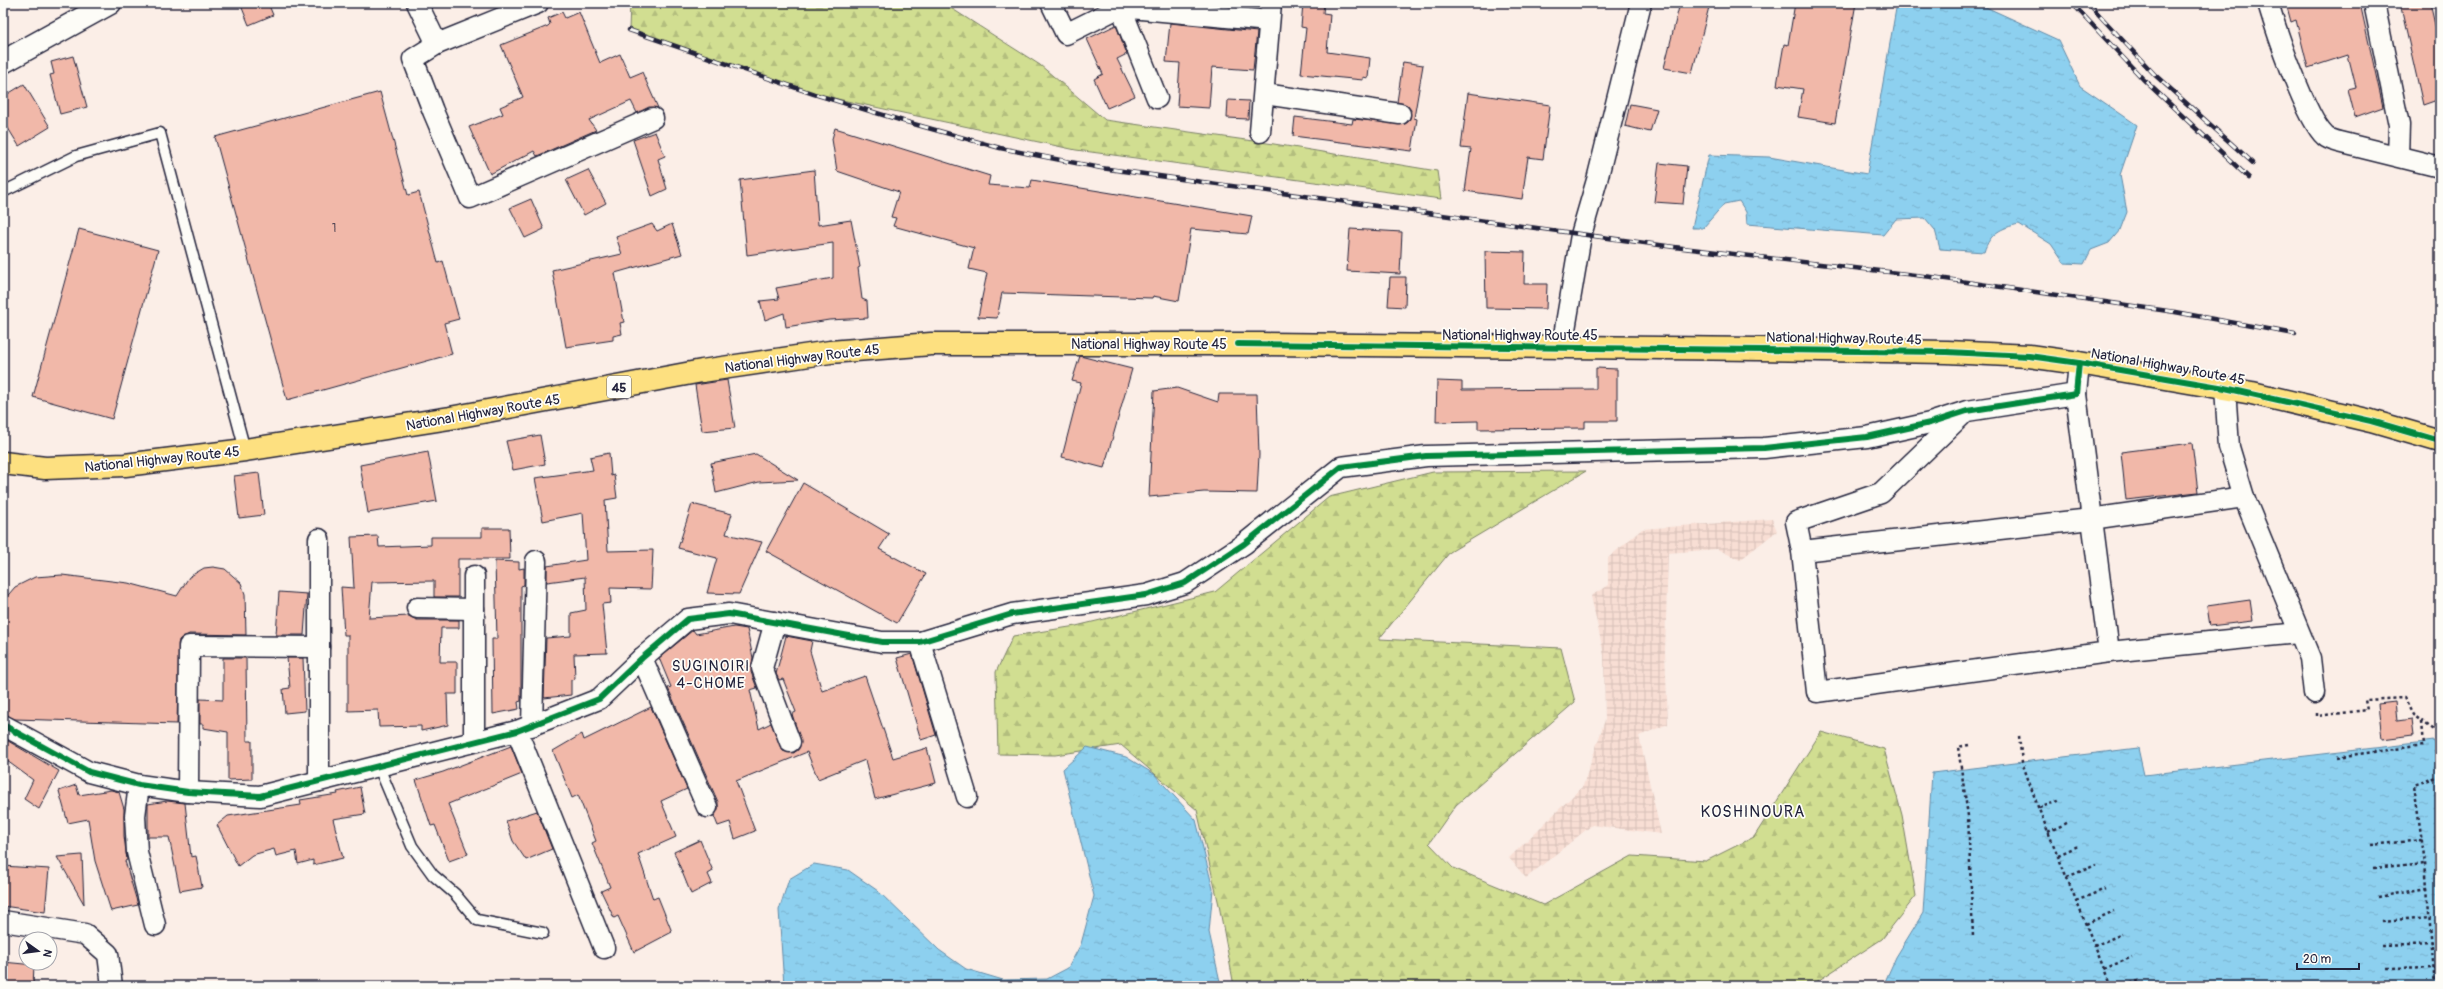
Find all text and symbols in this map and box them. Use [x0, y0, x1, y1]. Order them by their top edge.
house number: 1 [332, 221, 336, 236]
street label: National Highway Route 45 [1442, 327, 1598, 344]
street label: National Highway Route 45 [1766, 329, 1922, 348]
street label: National Highway Route 45 [1071, 336, 1227, 353]
street label: National Highway Route 45 [724, 341, 880, 376]
street label: National Highway Route 45 [2090, 345, 2246, 388]
road number: 45 [607, 376, 631, 398]
street label: National Highway Route 45 [405, 391, 561, 434]
street label: National Highway Route 45 [84, 443, 240, 476]
district label: SUGINOIRI 4-CHOME [672, 657, 750, 693]
district label: KOSHINOURA [1701, 802, 1806, 822]
north arrow [18, 931, 58, 971]
scale bar [2297, 945, 2359, 971]
text: N [40, 948, 54, 959]
text: 20 m [2303, 952, 2332, 967]

